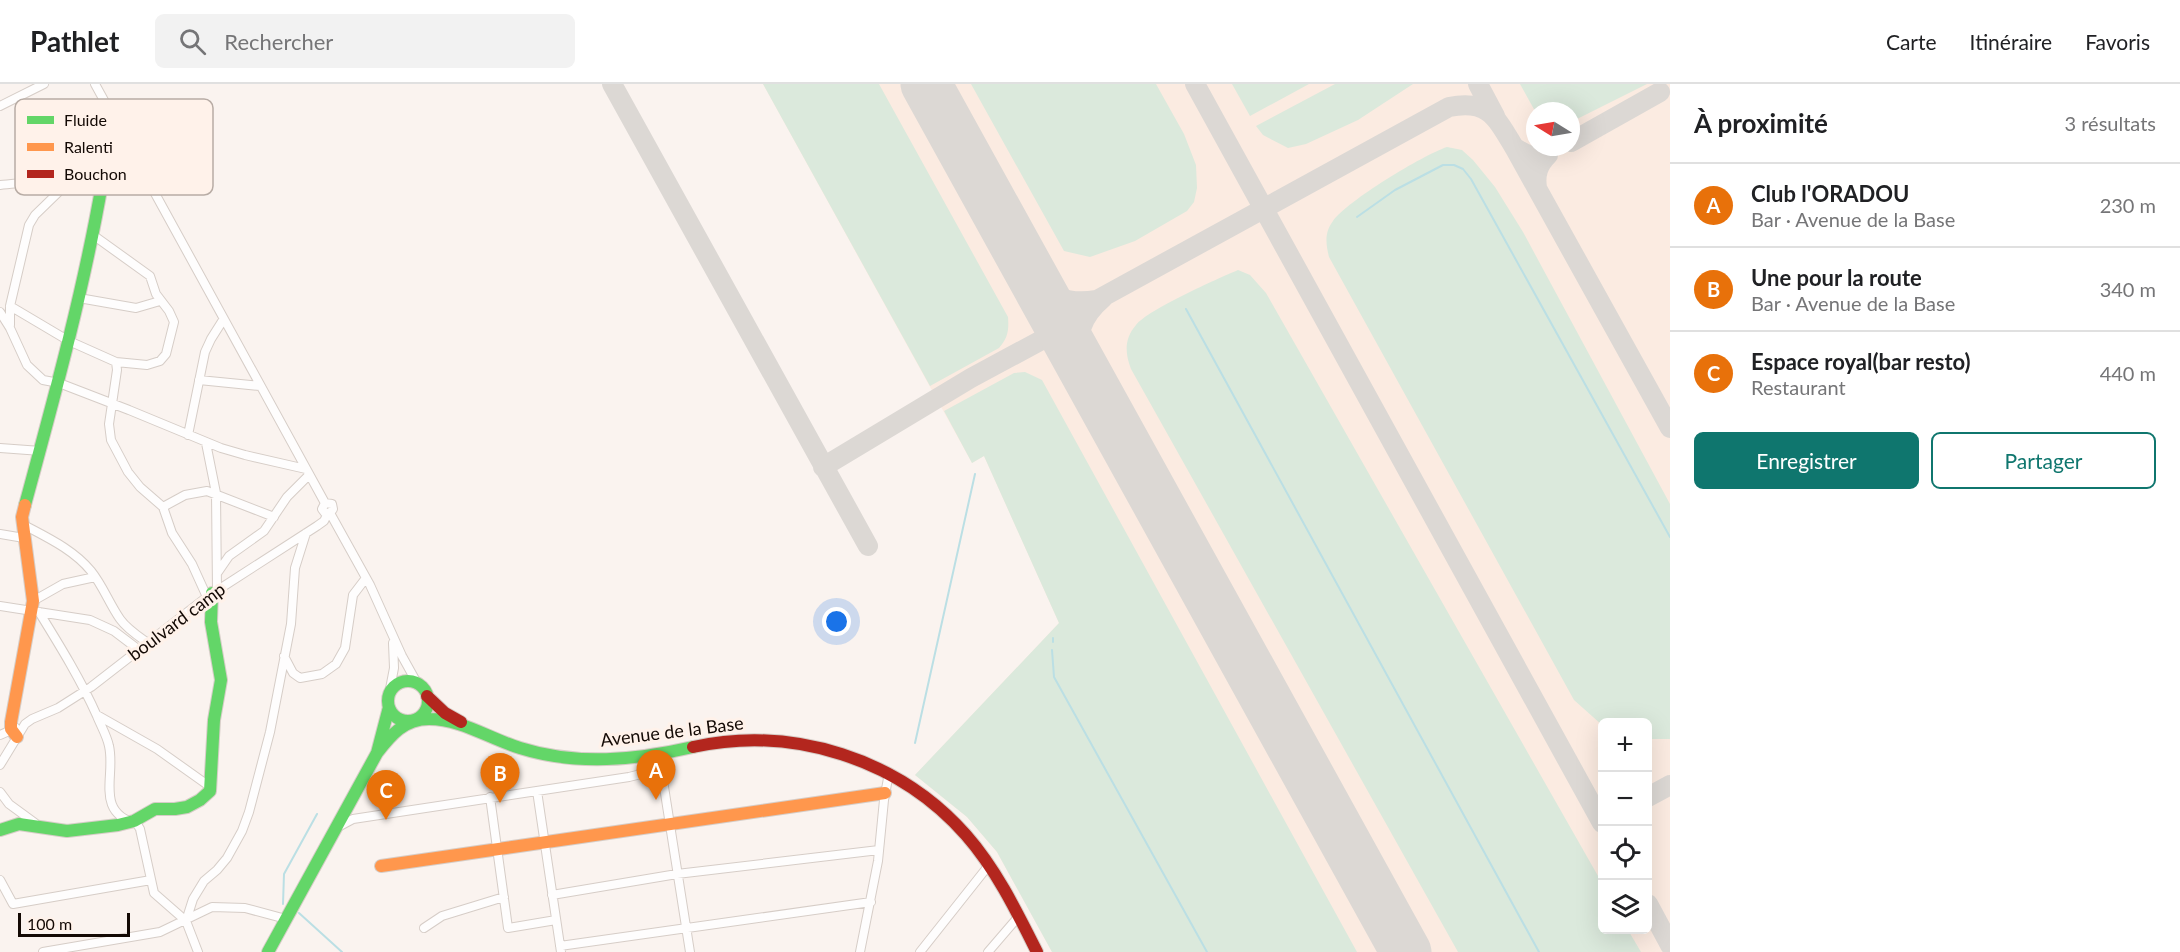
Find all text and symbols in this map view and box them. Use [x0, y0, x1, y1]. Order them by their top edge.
search box [155, 14, 575, 68]
text: Pathlet [30, 24, 119, 58]
icon: search [176, 25, 209, 58]
text: Rechercher [224, 28, 333, 55]
text: Carte [1886, 29, 1937, 54]
text: Itinéraire [1970, 29, 2052, 54]
text: Favoris [2085, 29, 2150, 54]
legend [15, 99, 213, 195]
north arrow [1526, 102, 1580, 156]
text: À proximité [1694, 107, 1828, 139]
text: Fluide [64, 110, 107, 129]
text: 3 résultats [2065, 111, 2156, 135]
text: Ralenti [64, 137, 113, 156]
text: Bouchon [64, 164, 127, 183]
text: Club l'ORADOU [1751, 180, 1909, 207]
text: A [1707, 193, 1720, 217]
text: 230 m [2100, 193, 2156, 217]
text: Bar · Avenue de la Base [1751, 207, 1955, 231]
text: Une pour la route [1751, 264, 1922, 291]
text: B [1707, 277, 1720, 301]
text: 340 m [2100, 277, 2156, 301]
text: Bar · Avenue de la Base [1751, 291, 1955, 315]
text: Espace royal(bar resto) [1751, 348, 1971, 375]
text: C [1707, 361, 1720, 385]
text: 440 m [2100, 361, 2156, 385]
text: Restaurant [1751, 375, 1846, 399]
button: Enregistrer [1694, 432, 1919, 489]
button: Partager [1931, 432, 2156, 489]
street label: boulvard camp [123, 578, 229, 665]
your location [822, 607, 851, 636]
street label: Avenue de la Base [599, 711, 745, 751]
map controls [1598, 718, 1652, 934]
button: + [1598, 718, 1652, 772]
pin: A [636, 750, 676, 800]
pin: B [480, 754, 520, 803]
pin: C [366, 770, 406, 820]
button: − [1598, 772, 1652, 826]
button: locate [1598, 826, 1652, 880]
button: layers [1598, 880, 1652, 934]
scale bar [18, 910, 130, 938]
text: 100 m [27, 914, 72, 933]

